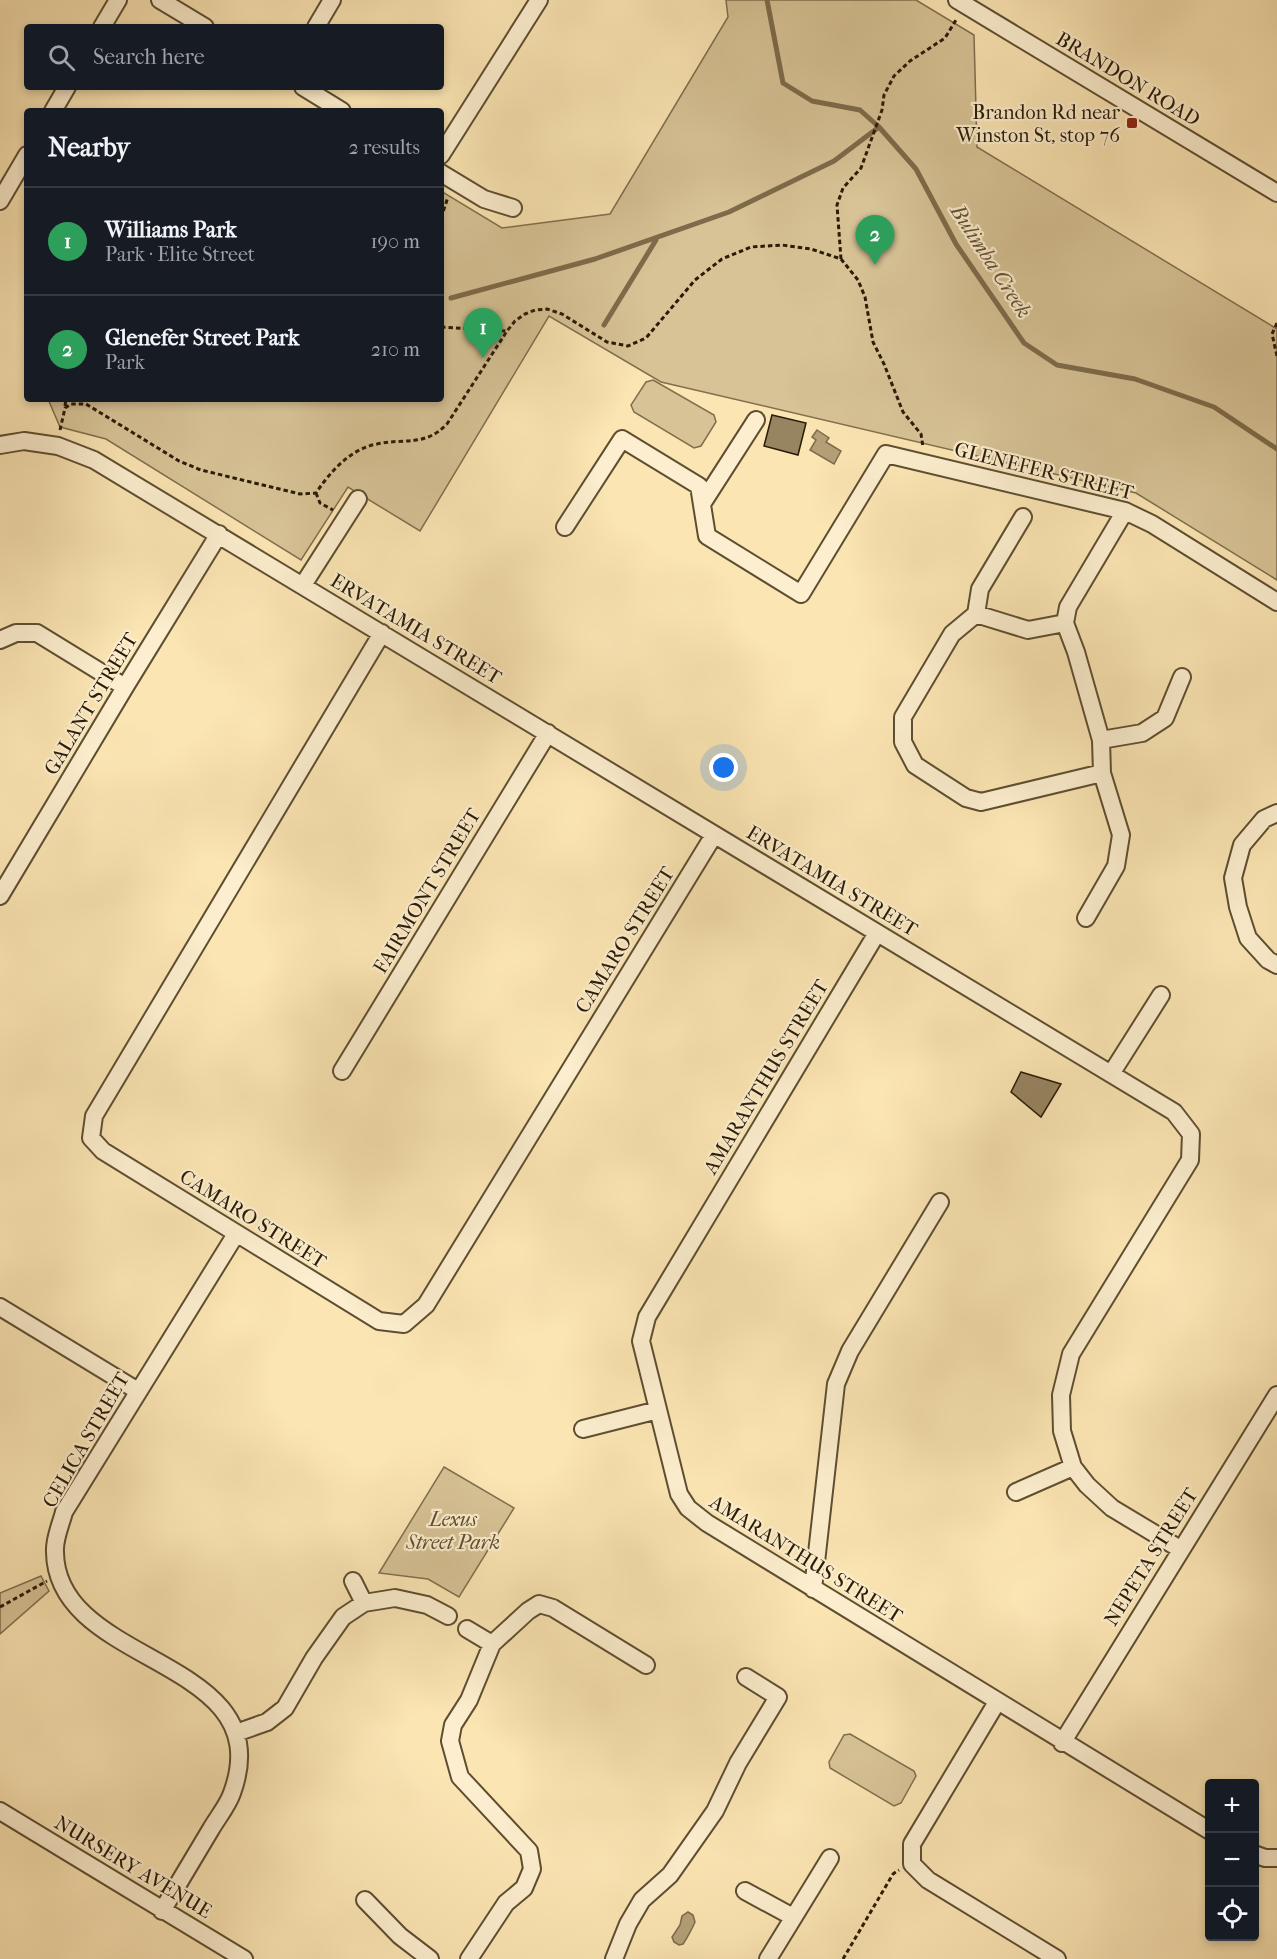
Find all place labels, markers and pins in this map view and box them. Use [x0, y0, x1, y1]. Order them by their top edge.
place label: Brandon Rd near Winston St, stop 76 [955, 101, 1120, 147]
marker: Brandon Rd near Winston St, stop 76 [1125, 116, 1139, 130]
pin: 2 [856, 216, 894, 265]
pin: 1 [464, 308, 502, 358]

